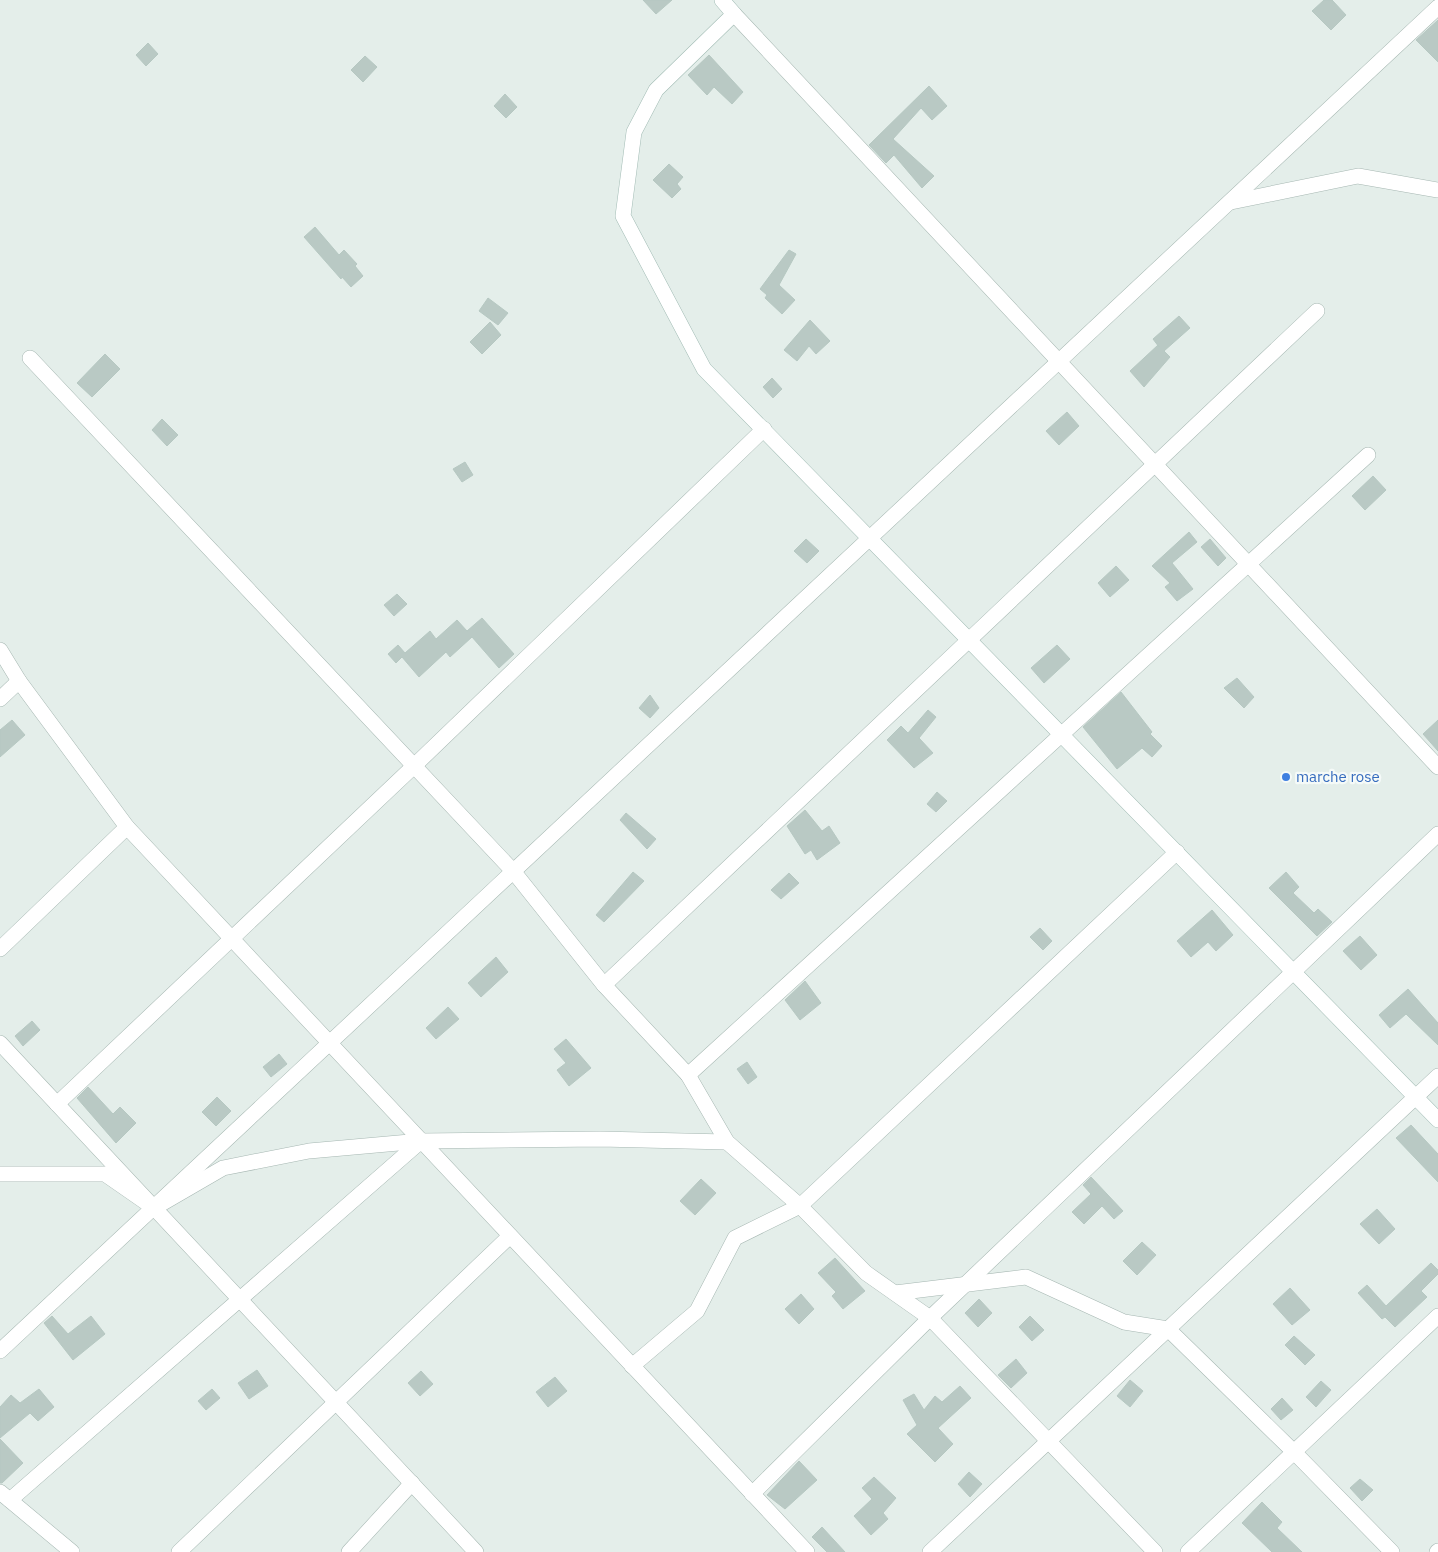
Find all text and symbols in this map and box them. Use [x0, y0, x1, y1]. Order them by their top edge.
place label: marche rose [1296, 767, 1380, 786]
marker: marche rose [1280, 771, 1292, 783]

